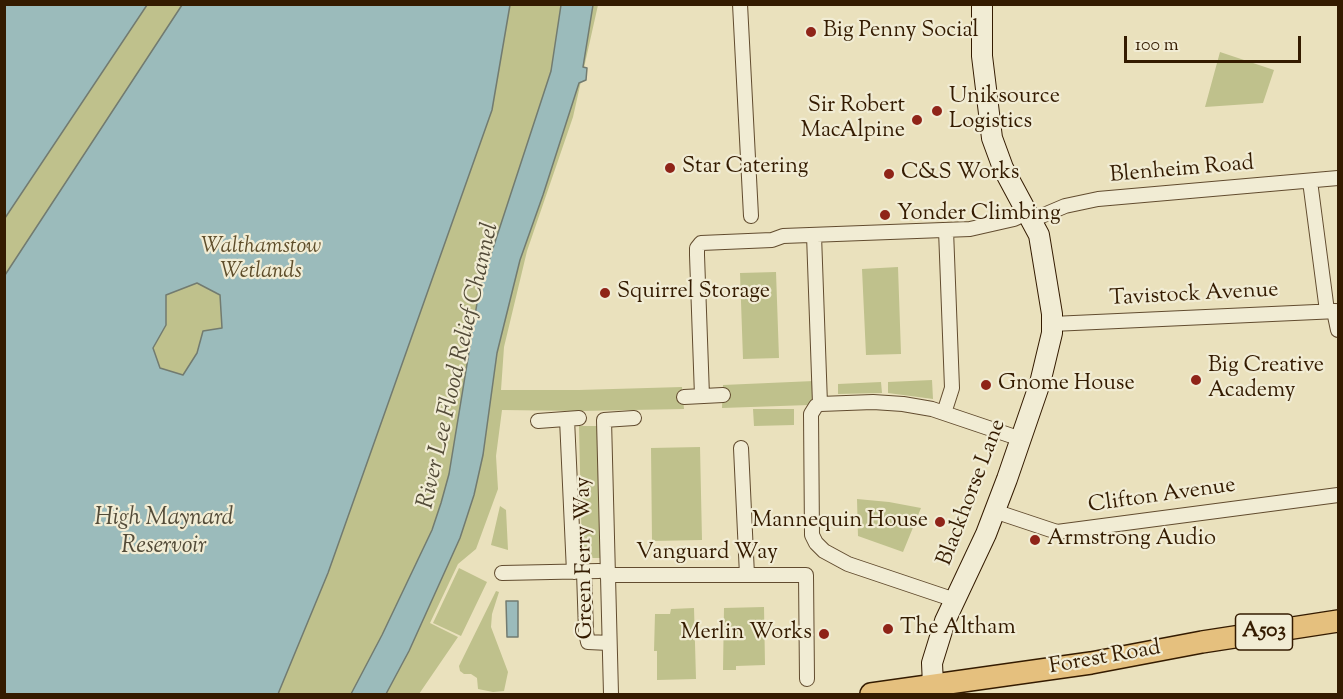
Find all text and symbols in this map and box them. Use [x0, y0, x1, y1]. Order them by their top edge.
place label: Big Penny Social [823, 19, 979, 45]
scale bar [1127, 24, 1304, 62]
marker: Big Penny Social [804, 25, 818, 39]
text: 100 m [1135, 33, 1179, 59]
place label: Uniksource Logistics [949, 85, 1060, 136]
place label: Sir Robert MacAlpine [801, 94, 905, 146]
marker: Uniksource Logistics [930, 104, 944, 118]
marker: Sir Robert MacAlpine [910, 113, 924, 127]
street label: Blenheim Road [1109, 152, 1255, 190]
place label: Star Catering [682, 155, 809, 181]
marker: Star Catering [663, 161, 677, 175]
place label: C&S Works [901, 161, 1020, 187]
marker: C&S Works [882, 167, 896, 181]
place label: Yonder Climbing [897, 202, 1061, 228]
marker: Yonder Climbing [878, 208, 892, 222]
water label: River Lee Flood Relief Channel [413, 220, 507, 512]
park label: Walthamstow Wetlands [201, 235, 321, 286]
street label: Tavistock Avenue [1109, 278, 1279, 314]
place label: Squirrel Storage [617, 280, 770, 306]
marker: Squirrel Storage [598, 286, 612, 300]
place label: Big Creative Academy [1208, 354, 1324, 406]
place label: Gnome House [998, 372, 1135, 398]
marker: Big Creative Academy [1189, 373, 1203, 387]
marker: Gnome House [979, 378, 993, 392]
street label: Blackhorse Lane [933, 416, 1013, 570]
street label: Clifton Avenue [1087, 474, 1237, 520]
street label: Green Ferry Way [571, 476, 601, 640]
water label: High Maynard Reservoir [94, 506, 234, 562]
place label: Mannequin House [752, 509, 928, 535]
marker: Mannequin House [933, 515, 947, 529]
place label: Armstrong Audio [1047, 527, 1216, 553]
marker: Armstrong Audio [1028, 533, 1042, 547]
street label: Vanguard Way [636, 541, 778, 567]
road number: A503 [1236, 614, 1292, 650]
place label: The Altham [900, 616, 1016, 642]
place label: Merlin Works [681, 621, 812, 647]
marker: The Altham [881, 622, 895, 636]
marker: Merlin Works [817, 627, 831, 641]
street label: Forest Road [1047, 636, 1163, 682]

